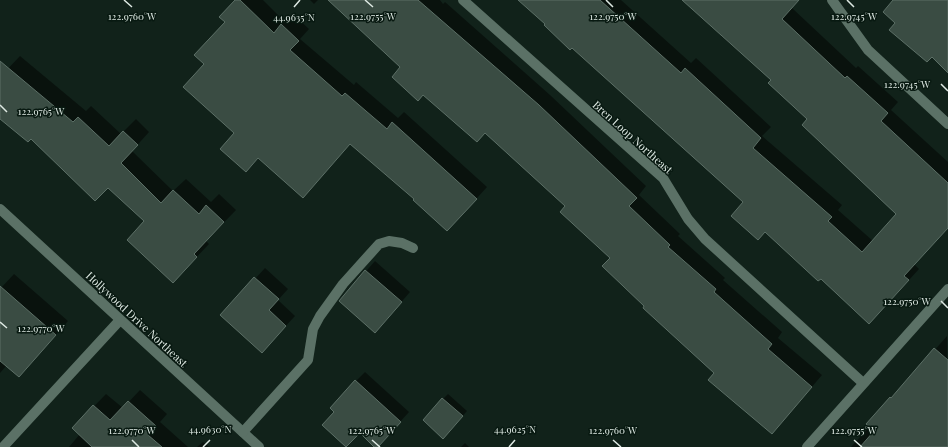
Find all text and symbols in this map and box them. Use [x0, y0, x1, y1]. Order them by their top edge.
text: 122.9760°W [108, 9, 157, 23]
text: 122.9755°W [350, 9, 397, 23]
text: 122.9750°W [589, 9, 638, 23]
text: 122.9745°W [831, 9, 878, 23]
text: 44.9635°N [273, 10, 315, 24]
text: 122.9745°W [884, 77, 931, 91]
street label: Bren Loop Northeast [590, 97, 676, 177]
text: 122.9765°W [18, 104, 65, 118]
street label: Hollywood Drive Northeast [83, 268, 191, 370]
text: 122.9750°W [883, 294, 932, 308]
text: 122.9770°W [17, 321, 65, 335]
text: 44.9630°N [188, 422, 232, 436]
text: 44.9625°N [494, 422, 536, 436]
text: 122.9770°W [108, 423, 156, 437]
text: 122.9765°W [349, 423, 396, 437]
text: 122.9760°W [589, 423, 638, 437]
text: 122.9755°W [831, 423, 878, 437]

